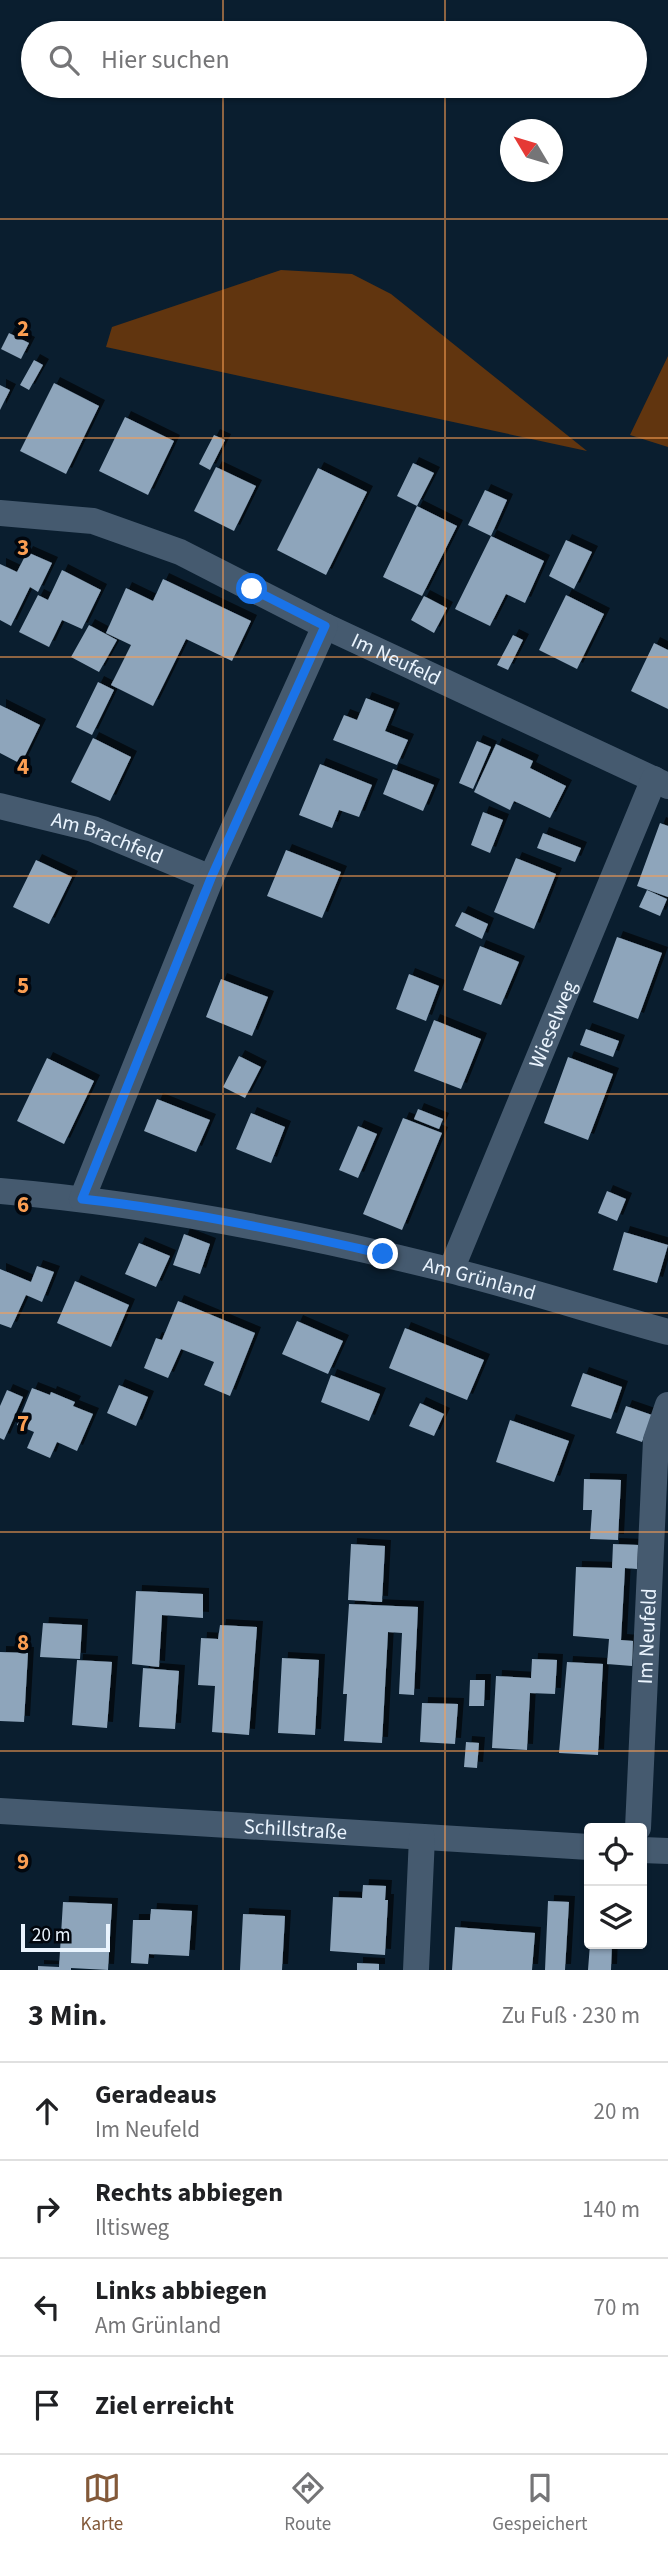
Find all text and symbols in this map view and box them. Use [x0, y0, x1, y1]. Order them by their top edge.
search box [21, 21, 647, 98]
icon: search [45, 41, 83, 79]
text: Hier suchen [101, 41, 230, 78]
north arrow [500, 119, 563, 182]
text: 2 [17, 312, 29, 345]
text: 3 [17, 531, 29, 564]
route start [236, 573, 267, 604]
street label: Im Neufeld [346, 625, 446, 693]
text: 4 [17, 750, 29, 783]
street label: Am Brachfeld [48, 804, 168, 872]
text: 5 [17, 969, 29, 1002]
street label: Wieselweg [521, 975, 584, 1073]
text: 6 [17, 1188, 29, 1221]
route end [367, 1238, 398, 1269]
street label: Am Grünland [420, 1249, 539, 1308]
text: 7 [17, 1407, 29, 1440]
street label: Im Neufeld [630, 1588, 664, 1685]
text: 8 [17, 1626, 29, 1659]
street label: Schillstraße [243, 1811, 348, 1847]
map controls [584, 1823, 647, 1949]
button: locate [584, 1823, 647, 1886]
text: 9 [17, 1845, 29, 1878]
button: layers [584, 1886, 647, 1949]
scale bar [21, 1921, 110, 1953]
text: 20 m [32, 1922, 70, 1949]
text: 3 Min. [28, 1994, 107, 2037]
text: Zu Fuß · 230 m [501, 1999, 640, 2032]
text: Geradeaus [95, 2076, 216, 2113]
icon: ahead [28, 2092, 66, 2130]
text: 20 m [593, 2095, 640, 2128]
text: Im Neufeld [95, 2113, 200, 2146]
text: Rechts abbiegen [95, 2174, 283, 2211]
icon: right [28, 2190, 66, 2228]
text: 140 m [582, 2193, 640, 2226]
text: Iltisweg [95, 2211, 169, 2244]
text: Links abbiegen [95, 2272, 267, 2309]
icon: left [28, 2288, 66, 2326]
text: 70 m [593, 2291, 640, 2324]
text: Am Grünland [95, 2309, 221, 2342]
icon: arrive [28, 2386, 66, 2424]
text: Ziel erreicht [95, 2387, 234, 2424]
tab: Karte [81, 2469, 123, 2538]
tab: Route [284, 2469, 331, 2538]
tab: Gespeichert [492, 2469, 587, 2538]

